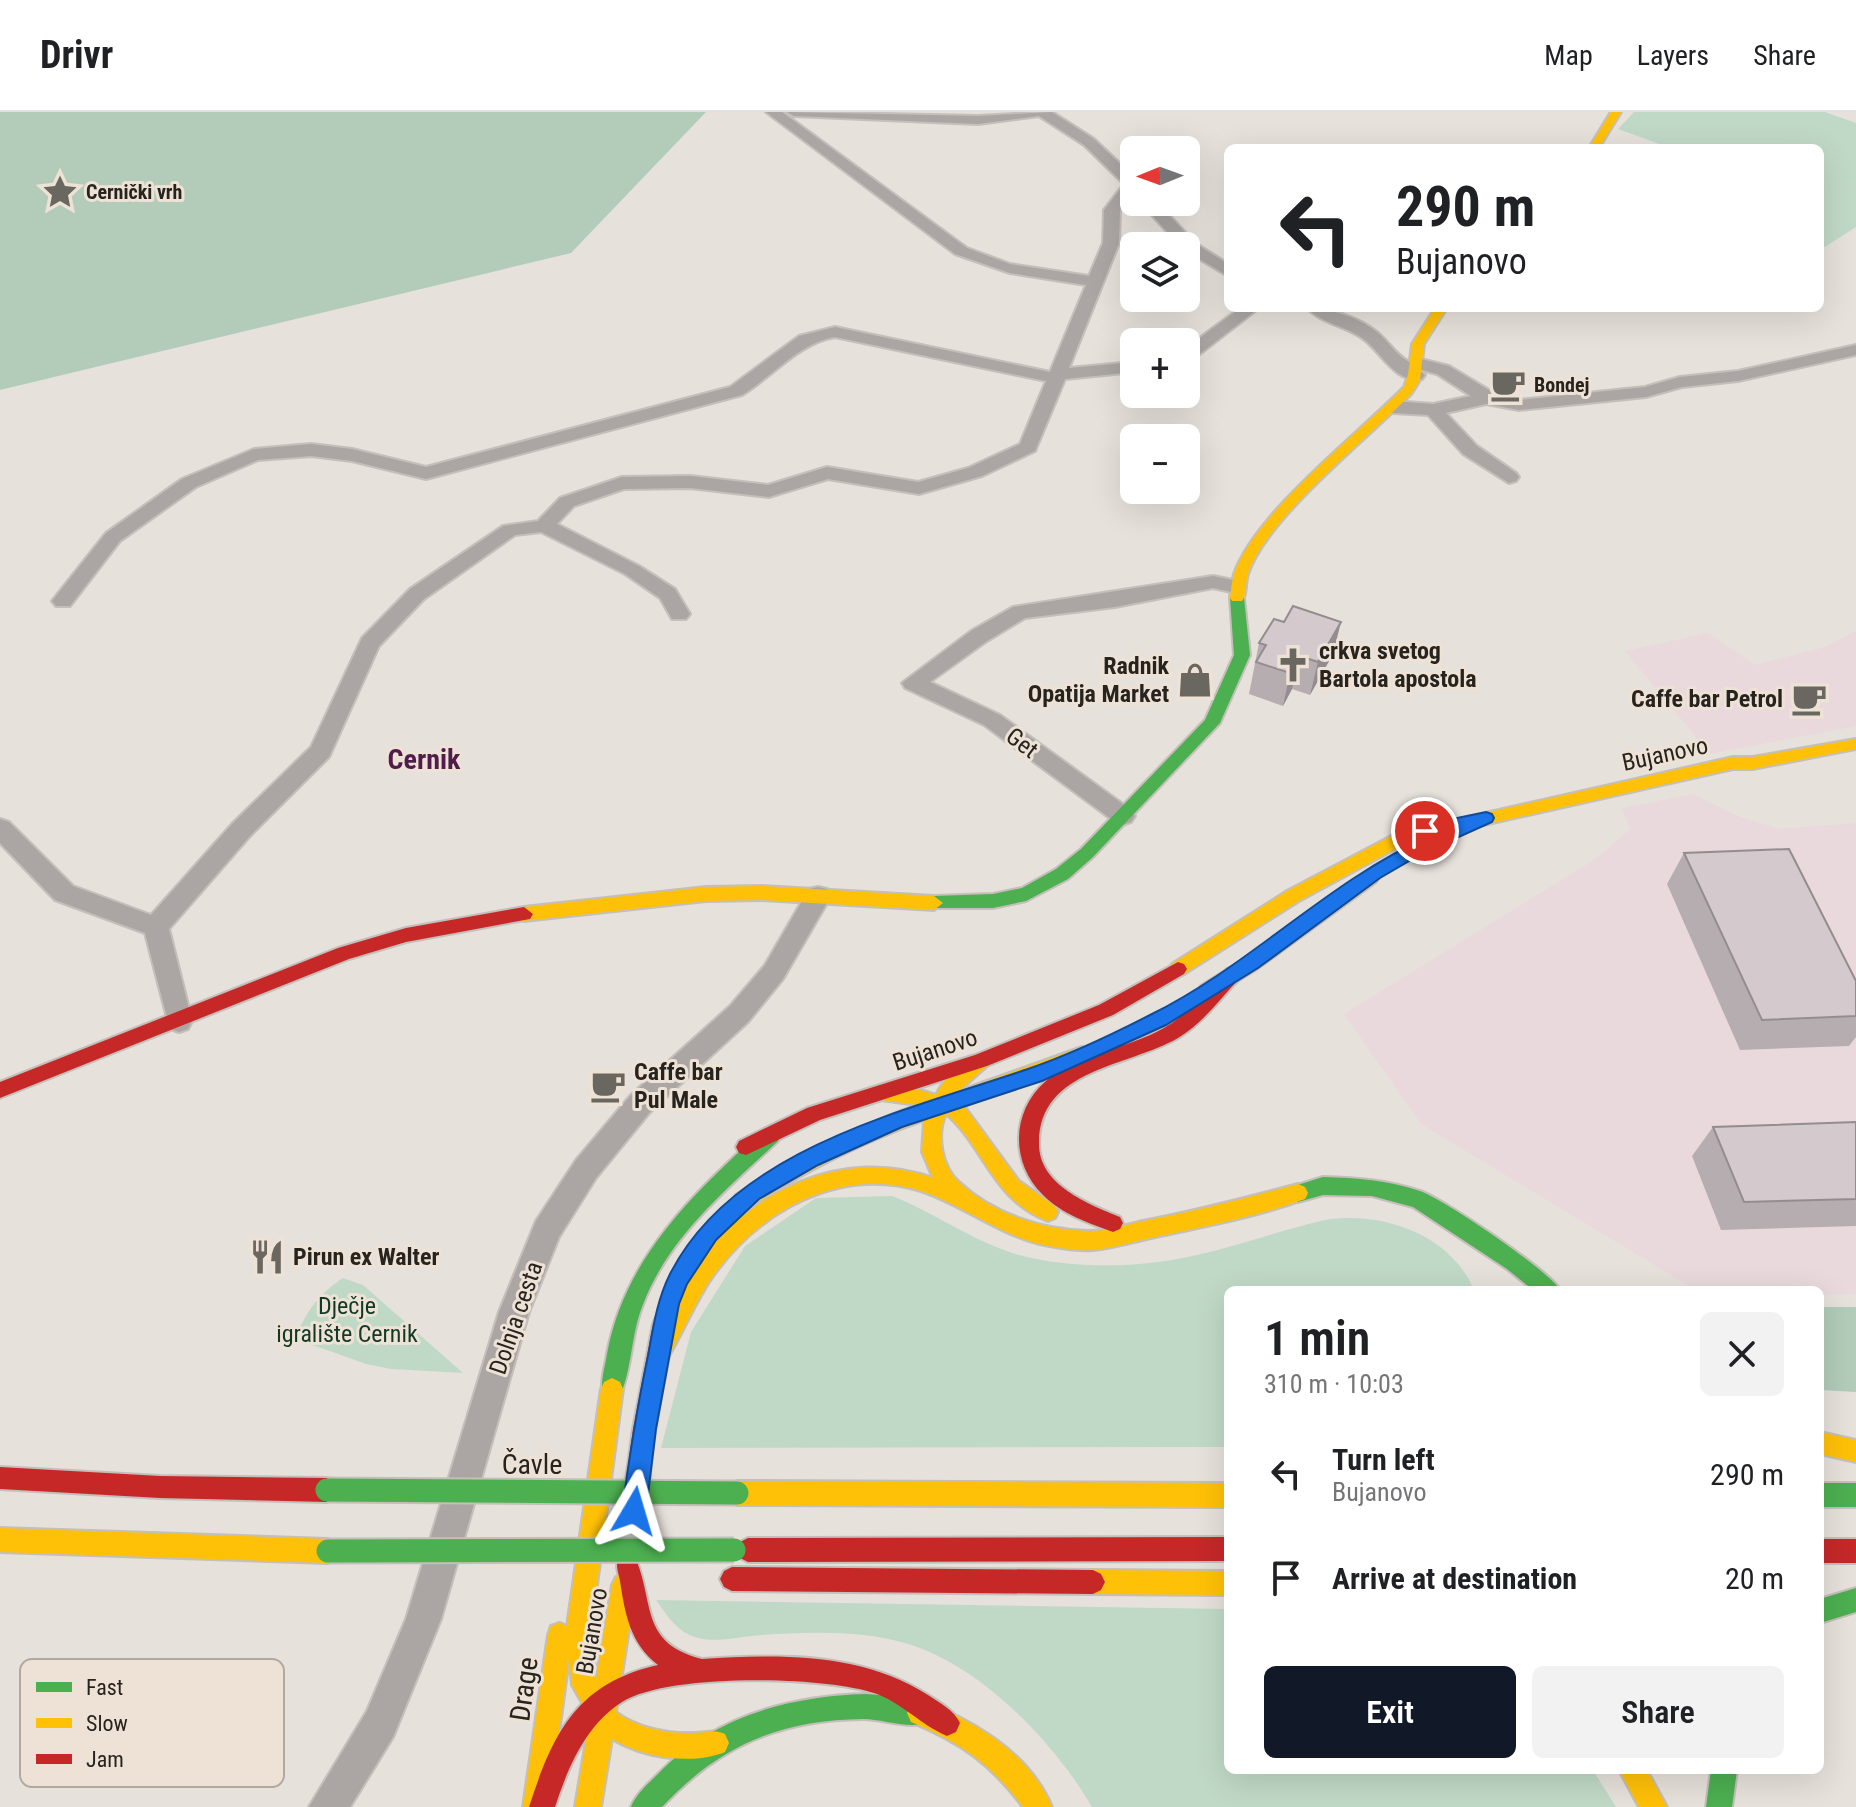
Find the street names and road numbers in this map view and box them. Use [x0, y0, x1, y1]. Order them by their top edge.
street label: Get [1001, 722, 1043, 764]
street label: Bujanovo [1619, 731, 1711, 777]
street label: Bujanovo [889, 1023, 981, 1077]
street label: Dolnja cesta [484, 1258, 548, 1378]
street label: Čavle [502, 1448, 562, 1481]
street label: Bujanovo [571, 1586, 613, 1676]
street label: Drage [503, 1655, 545, 1723]

